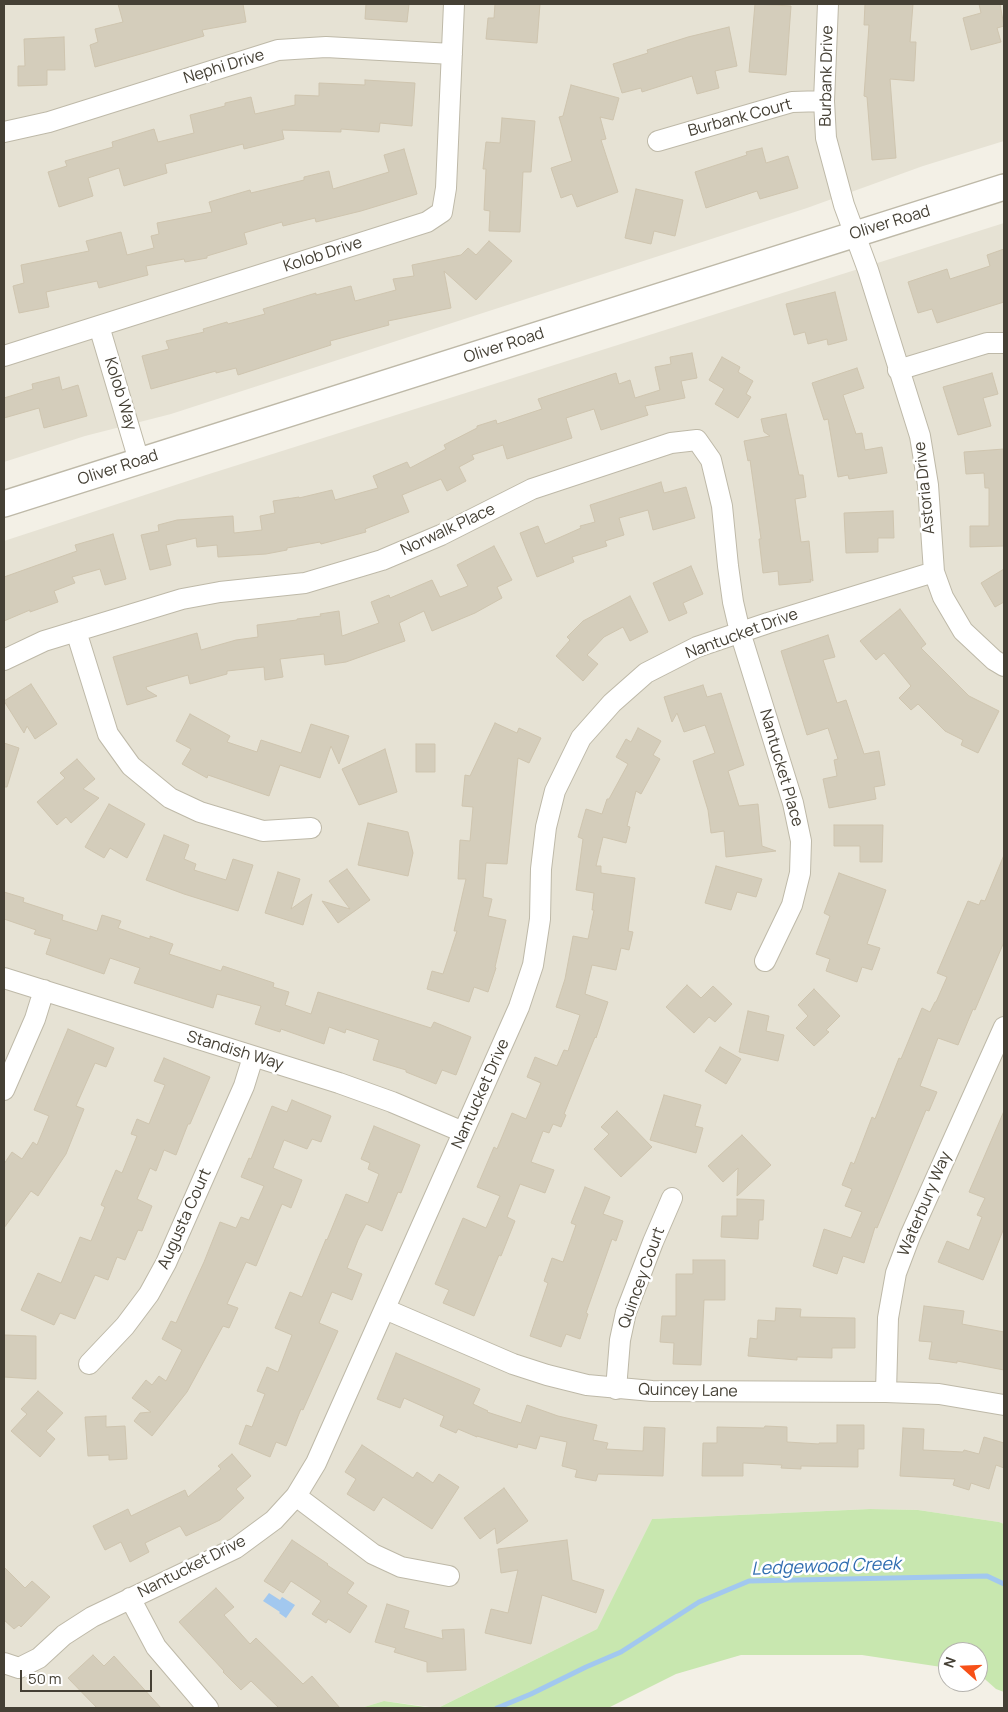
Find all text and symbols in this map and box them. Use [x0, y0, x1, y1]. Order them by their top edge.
street label: Burbank Drive [817, 25, 837, 127]
street label: Nephi Drive [181, 46, 267, 88]
street label: Burbank Court [686, 95, 794, 141]
street label: Oliver Road [847, 202, 933, 244]
street label: Kolob Drive [281, 233, 365, 277]
street label: Oliver Road [462, 324, 546, 368]
street label: Kolob Way [100, 355, 140, 433]
street label: Astoria Drive [911, 441, 939, 535]
street label: Oliver Road [76, 446, 160, 490]
street label: Norwalk Place [398, 500, 498, 560]
street label: Nantucket Drive [683, 605, 801, 663]
street label: Nantucket Place [755, 707, 807, 829]
street label: Standish Way [184, 1027, 286, 1075]
street label: Nantucket Drive [448, 1036, 514, 1152]
street label: Waterbury Way [894, 1149, 956, 1259]
street label: Augusta Court [154, 1166, 216, 1272]
street label: Quincey Court [615, 1225, 669, 1331]
street label: Quincey Lane [638, 1381, 738, 1401]
street label: Nantucket Drive [135, 1532, 249, 1602]
water label: Ledgewood Creek [751, 1554, 901, 1580]
north arrow [938, 1642, 988, 1692]
text: N [939, 1654, 960, 1670]
scale bar [22, 1660, 155, 1692]
text: 50 m [28, 1668, 62, 1689]

